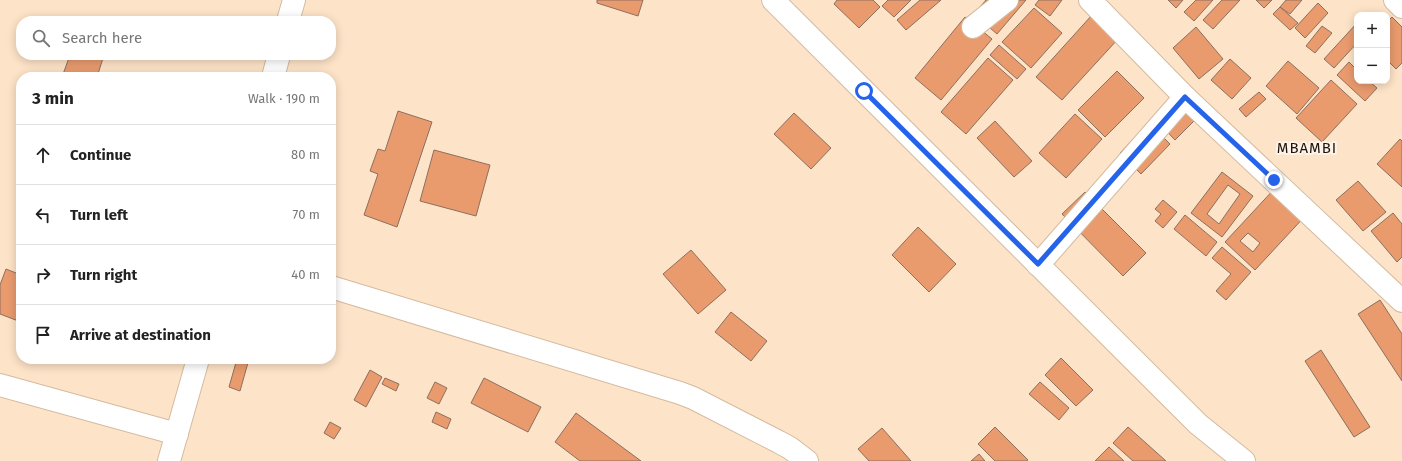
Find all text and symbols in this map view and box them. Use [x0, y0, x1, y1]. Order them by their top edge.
map controls [1354, 12, 1390, 84]
button: + [1354, 12, 1390, 48]
search box [16, 16, 336, 60]
icon: search [30, 27, 52, 49]
text: Search here [62, 29, 142, 47]
button: − [1354, 48, 1390, 84]
route start [855, 82, 873, 100]
text: 3 min [32, 88, 74, 109]
text: Walk · 190 m [248, 91, 320, 106]
district label: MBAMBI [1277, 139, 1337, 157]
icon: ahead [32, 144, 54, 166]
text: Continue [70, 146, 131, 164]
text: 80 m [291, 147, 320, 162]
route end [1265, 171, 1283, 189]
icon: left [32, 204, 54, 226]
text: Turn left [70, 206, 128, 224]
text: 70 m [293, 207, 320, 222]
icon: right [32, 264, 54, 286]
text: Turn right [70, 266, 137, 284]
text: 40 m [291, 267, 320, 282]
icon: arrive [32, 324, 54, 346]
text: Arrive at destination [70, 326, 211, 344]

